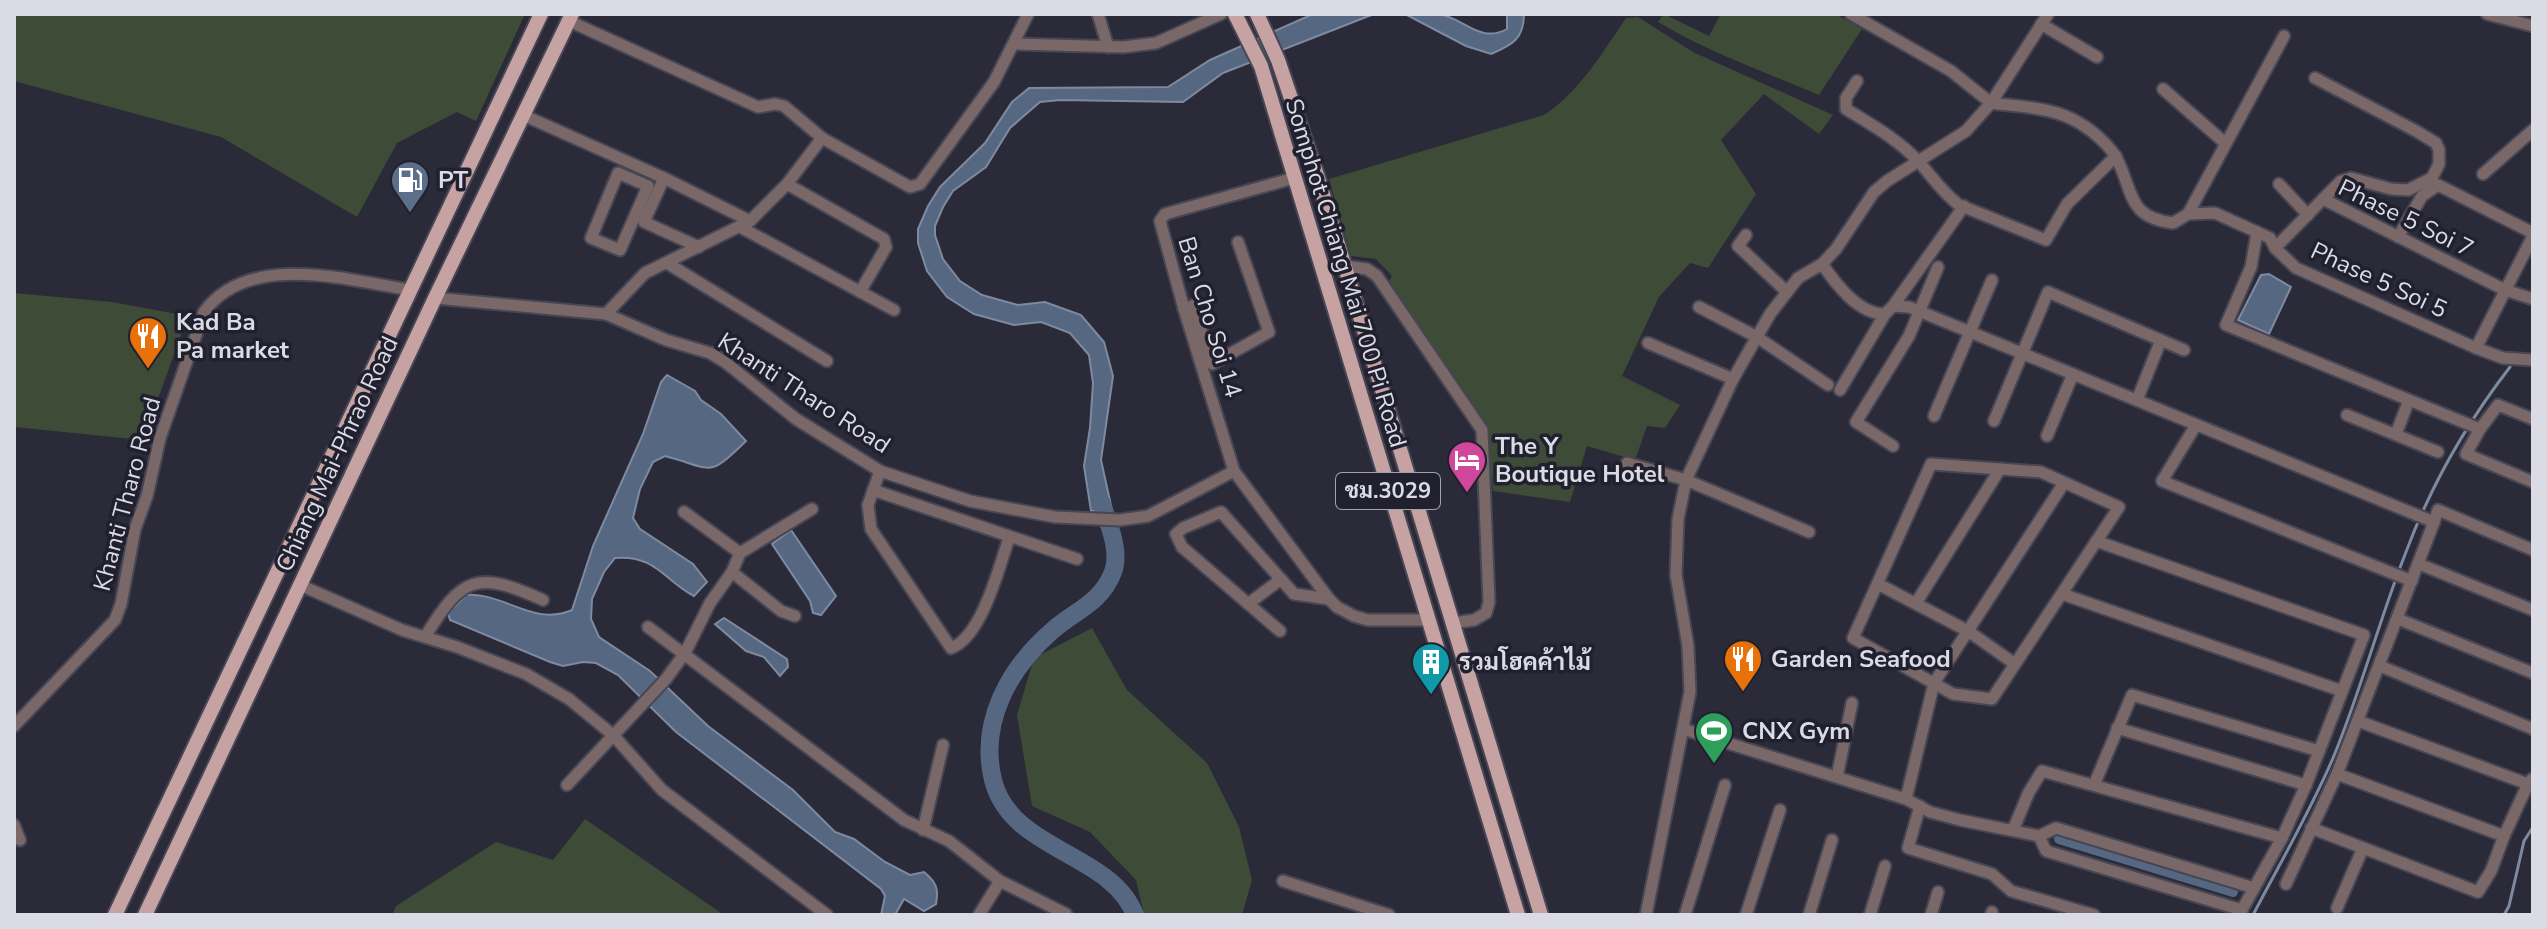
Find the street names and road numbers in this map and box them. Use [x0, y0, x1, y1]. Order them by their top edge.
street label: Somphot Chiang Mai 700 Pi Road [1278, 95, 1414, 451]
street label: Phase 5 Soi 7 [2333, 171, 2479, 265]
street label: Ban Cho Soi 14 [1170, 233, 1250, 401]
street label: Phase 5 Soi 5 [2306, 234, 2452, 326]
street label: Khanti Tharo Road [712, 325, 896, 461]
street label: Chiang Mai-Phrao Road [268, 331, 406, 577]
street label: Khanti Tharo Road [86, 393, 168, 595]
road number: ชม.3029 [1336, 473, 1440, 509]

